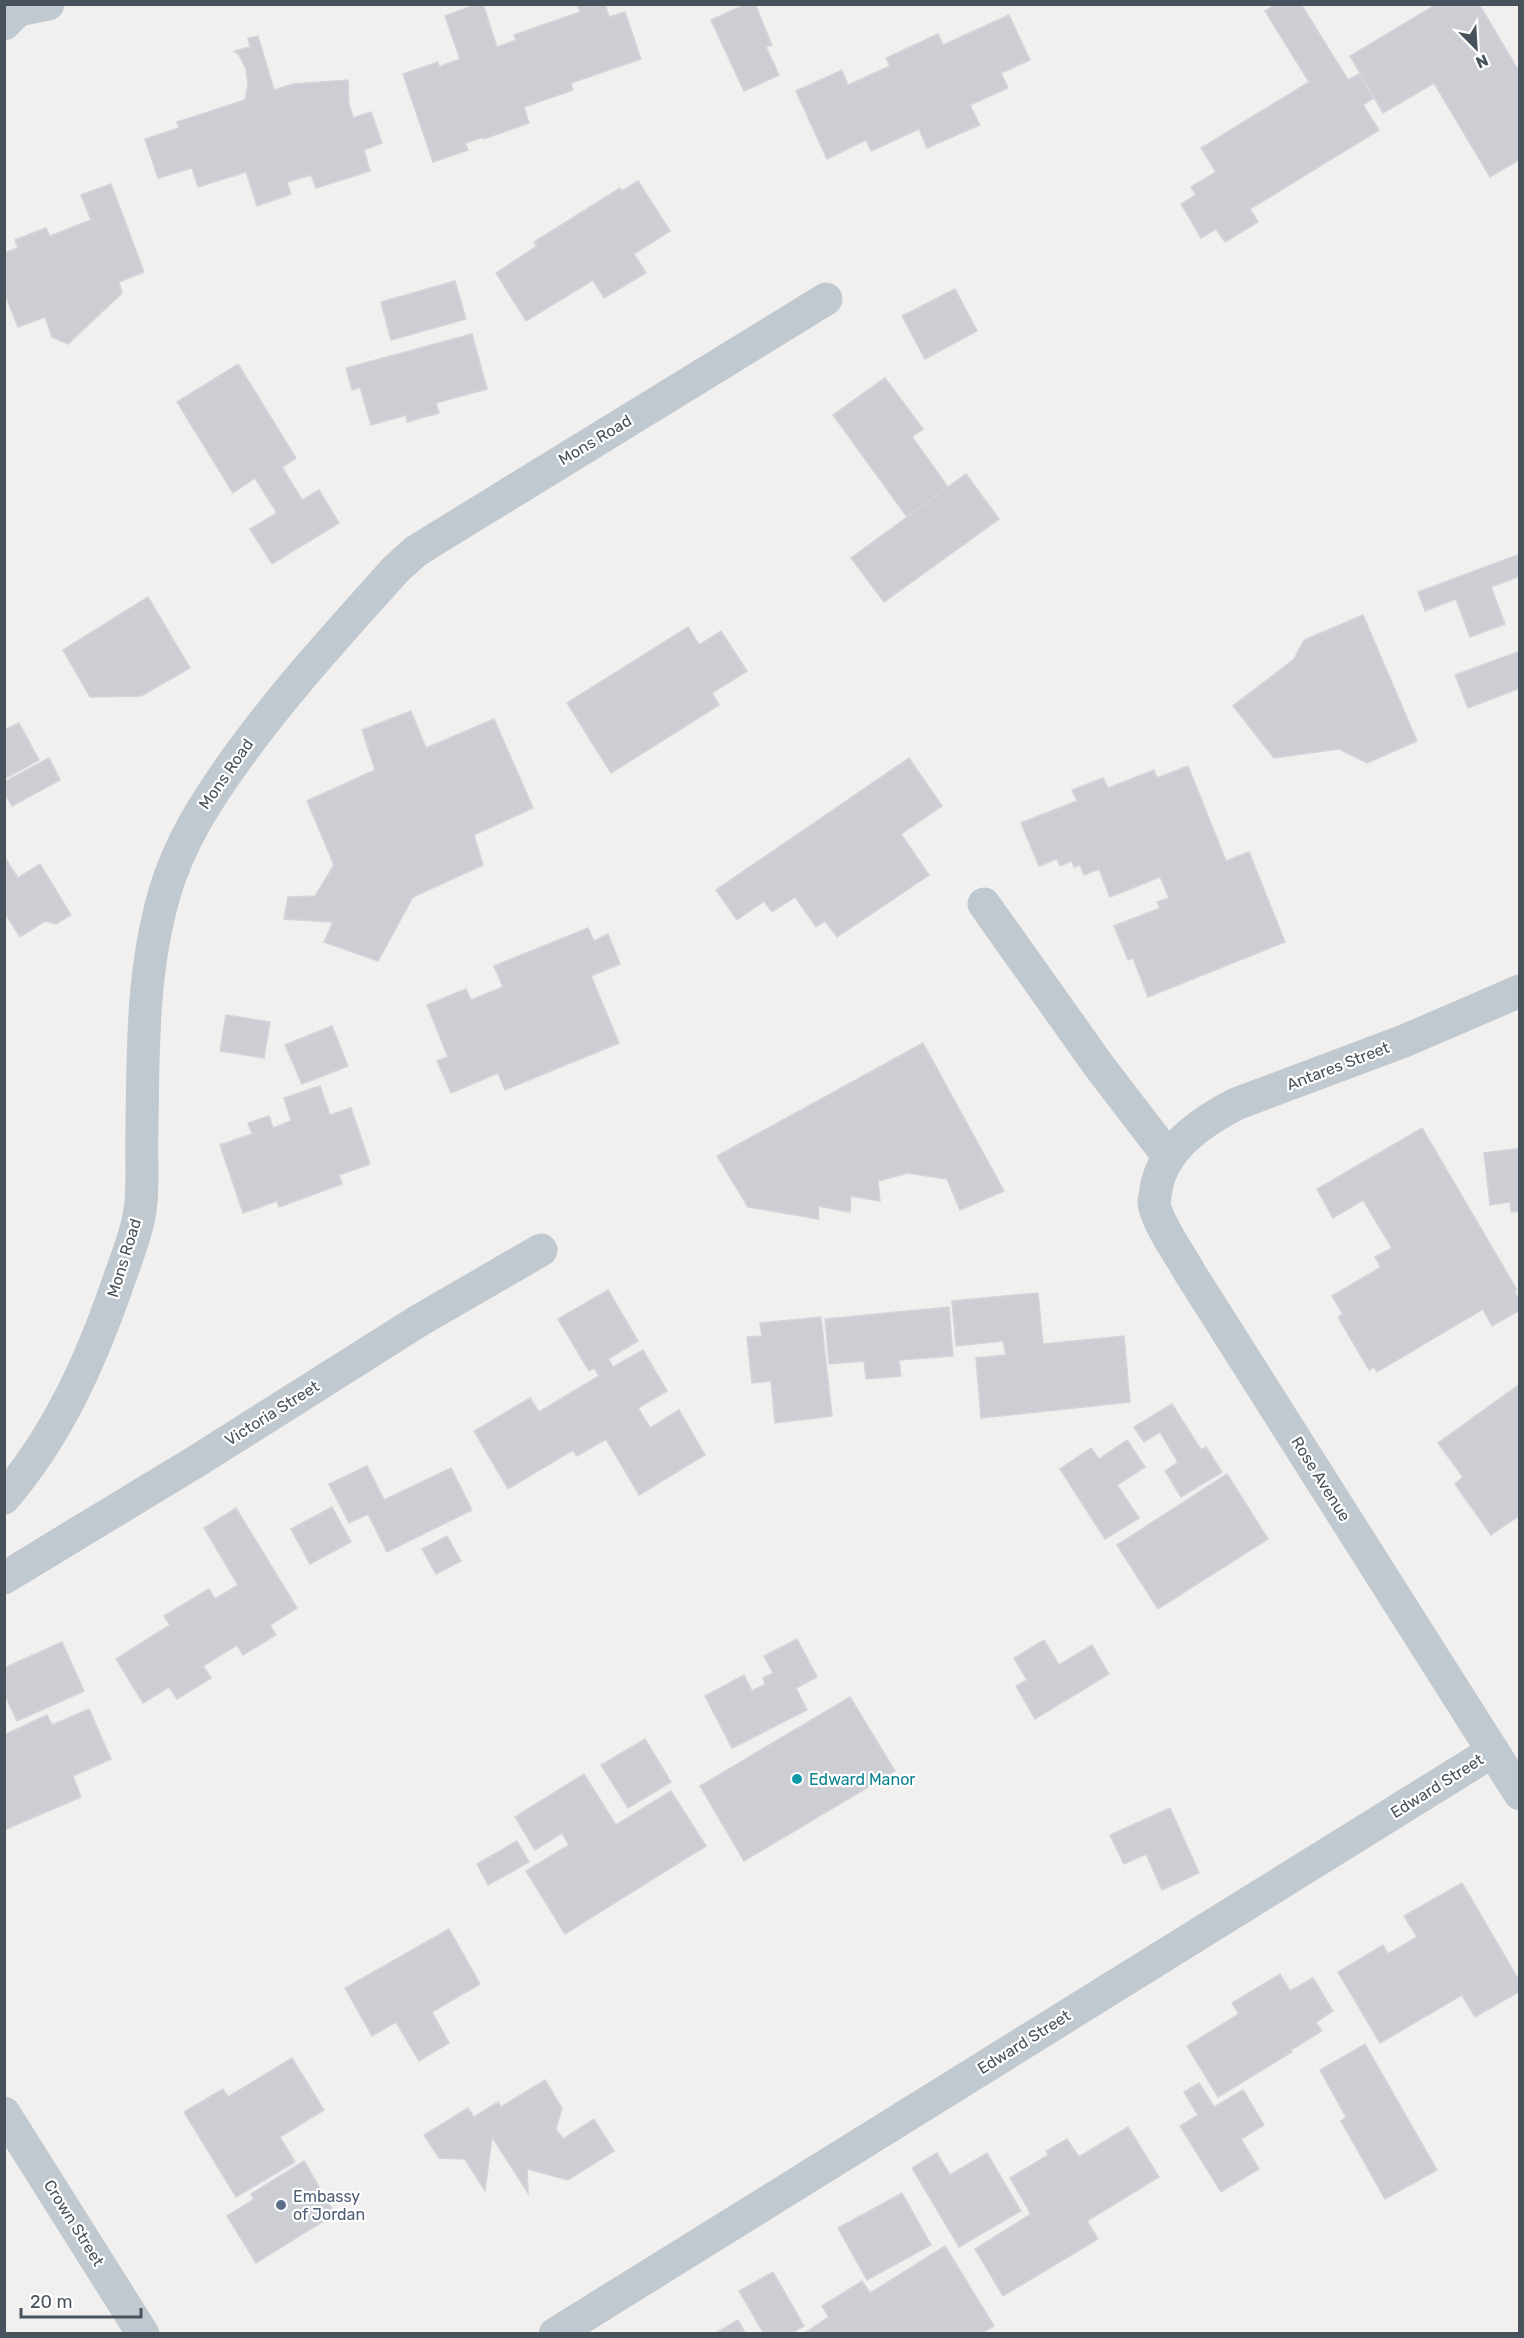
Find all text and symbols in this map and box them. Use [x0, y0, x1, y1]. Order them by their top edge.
north arrow [1446, 18, 1506, 78]
text: N [1473, 50, 1491, 72]
street label: Mons Road [555, 411, 635, 469]
street label: Mons Road [195, 735, 257, 813]
street label: Antares Street [1284, 1038, 1392, 1094]
street label: Mons Road [103, 1216, 145, 1300]
street label: Victoria Street [221, 1376, 323, 1450]
street label: Rose Avenue [1287, 1433, 1355, 1525]
street label: Edward Street [1387, 1750, 1487, 1822]
place label: Edward Manor [809, 1770, 915, 1789]
marker: Edward Manor [790, 1772, 804, 1786]
street label: Edward Street [974, 2006, 1074, 2078]
street label: Crown Street [40, 2176, 108, 2270]
place label: Embassy of Jordan [293, 2187, 365, 2224]
marker: Embassy of Jordan [274, 2198, 288, 2212]
scale bar [21, 2281, 141, 2319]
text: 20 m [30, 2291, 72, 2313]

